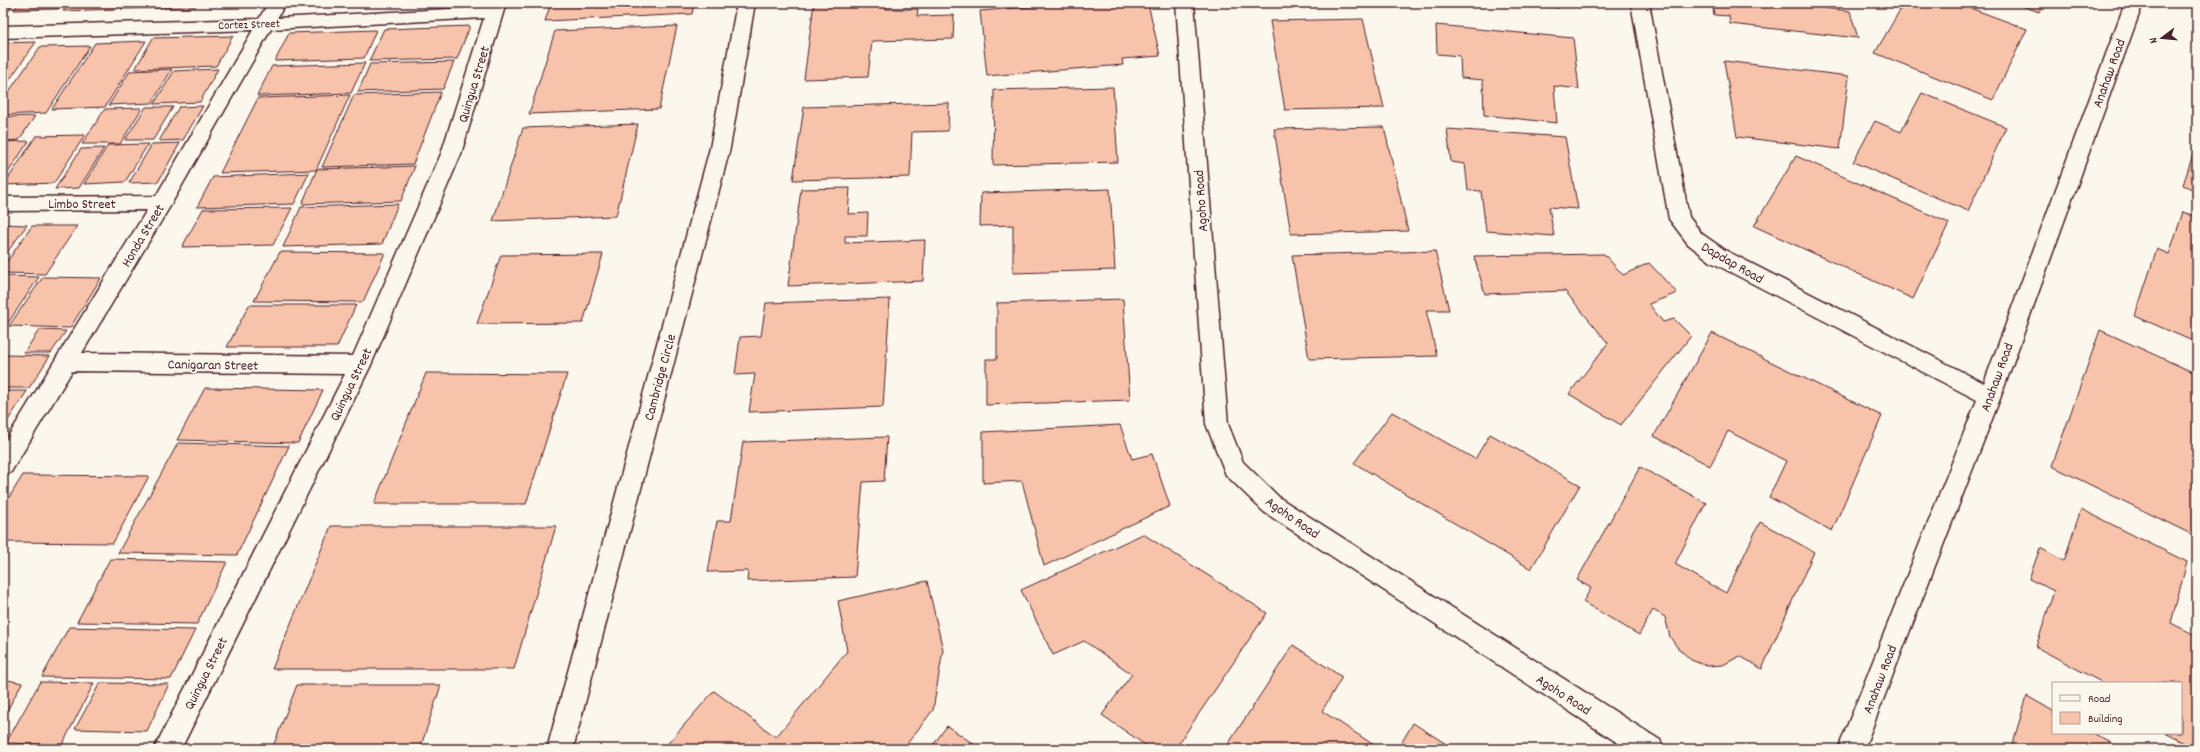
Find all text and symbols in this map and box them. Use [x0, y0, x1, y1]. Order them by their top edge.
street label: Cortez Street [218, 16, 281, 35]
north arrow [2142, 18, 2182, 58]
text: N [2146, 35, 2163, 45]
street label: Anahaw Road [2088, 36, 2132, 111]
street label: Quingua Street [454, 44, 496, 125]
street label: Agoho Road [1190, 169, 1214, 233]
street label: Limbo Street [48, 195, 116, 215]
street label: Honda Street [117, 201, 170, 271]
street label: Dapdap Road [1697, 238, 1767, 290]
street label: Cambridge Circle [640, 332, 682, 423]
street label: Anahaw Road [1976, 340, 2020, 415]
street label: Quingua Street [325, 345, 378, 425]
street label: Canigaran Street [167, 355, 258, 377]
street label: Agoho Road [1261, 493, 1323, 545]
street label: Quingua Street [180, 634, 234, 714]
street label: Anahaw Road [1859, 642, 1903, 717]
street label: Agoho Road [1531, 670, 1594, 721]
legend [2052, 682, 2182, 734]
text: Road [2088, 691, 2110, 708]
text: Building [2088, 711, 2123, 728]

